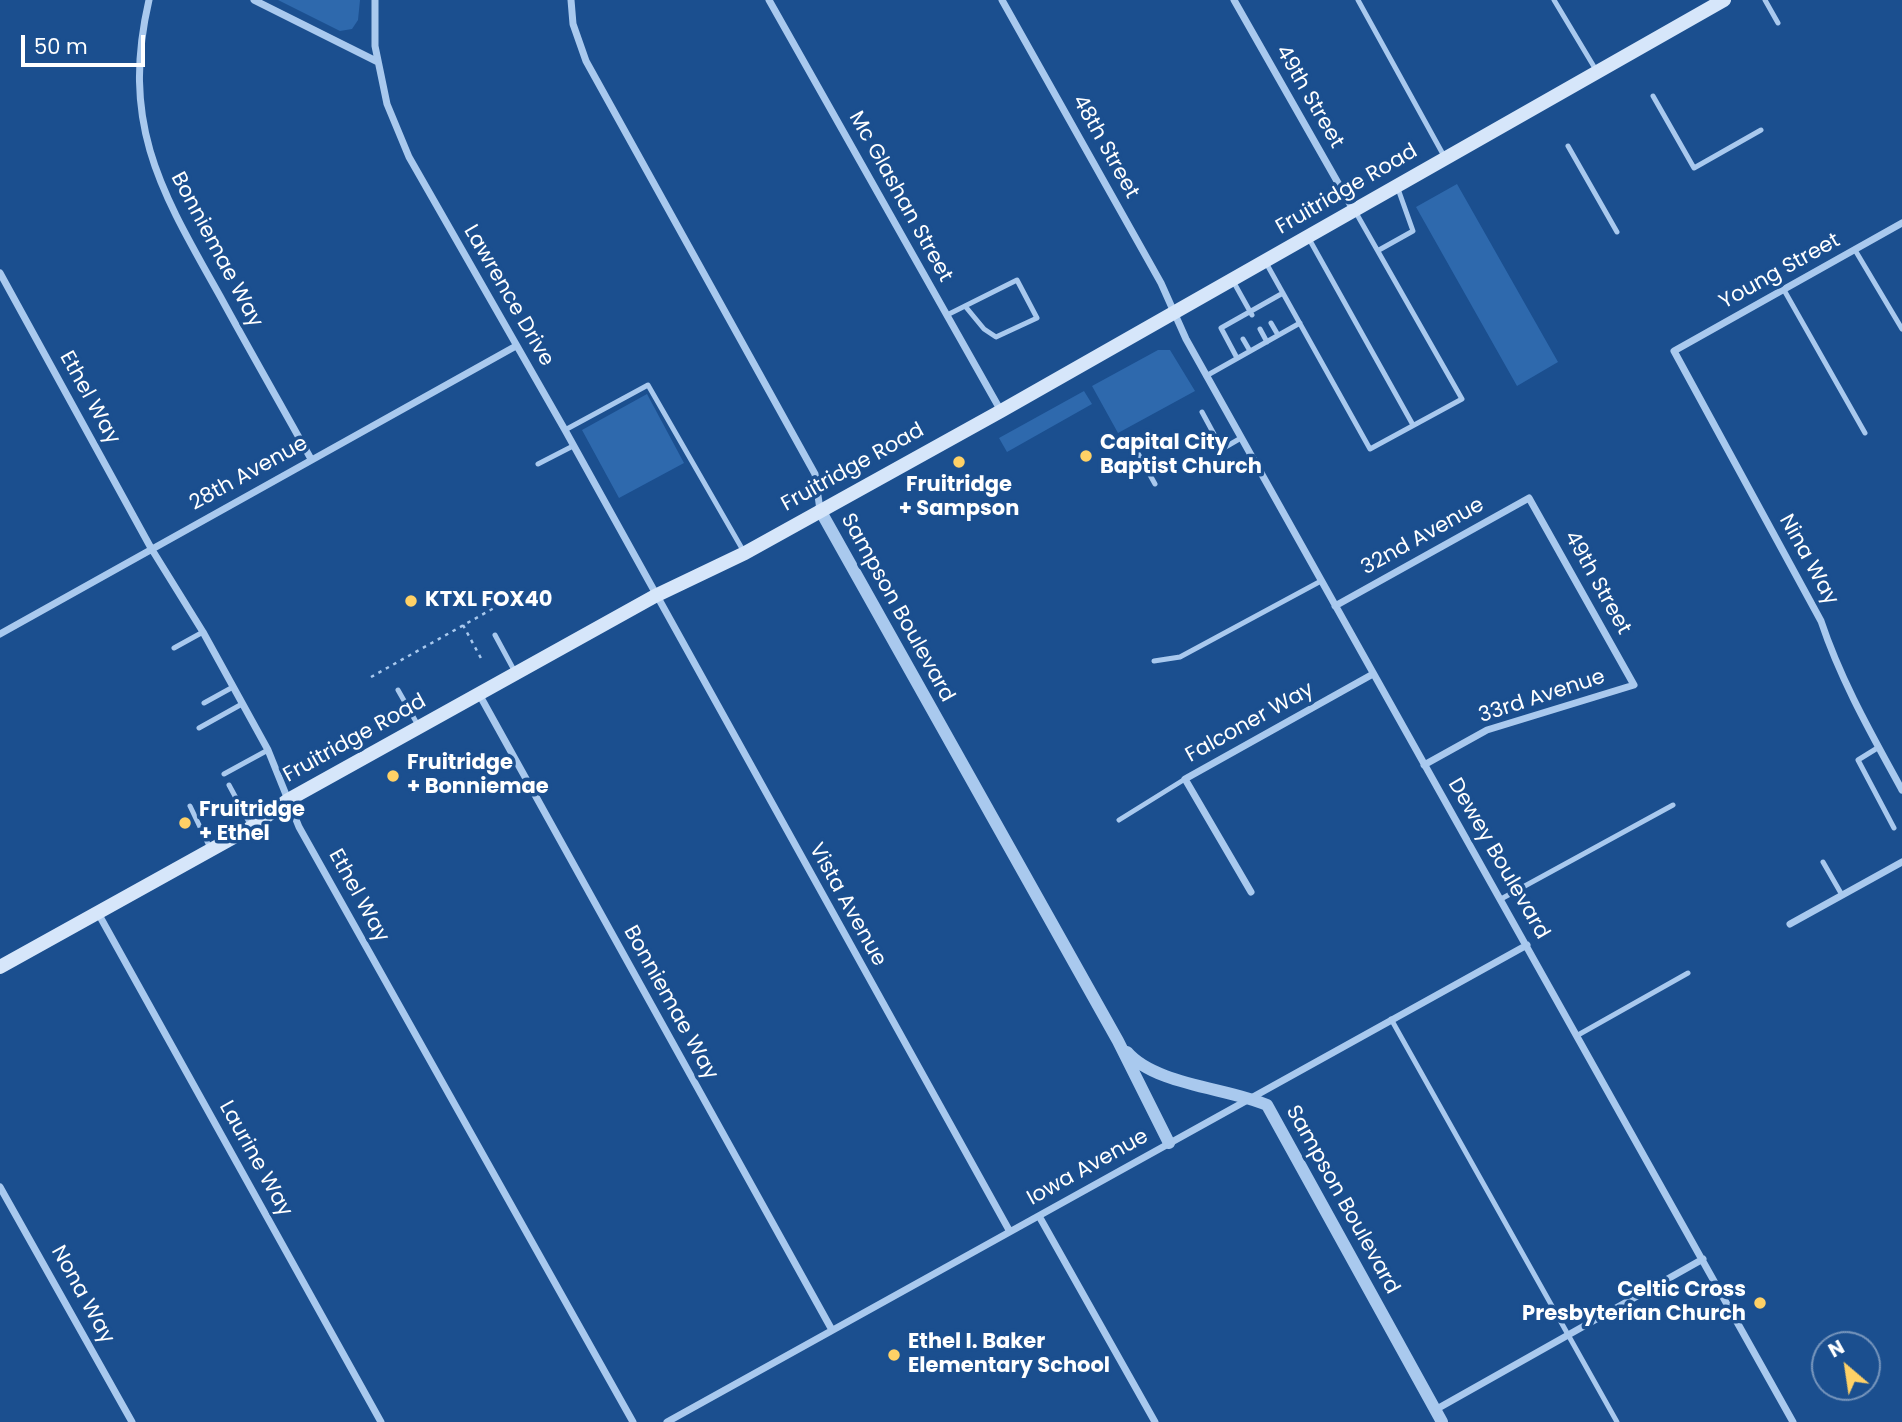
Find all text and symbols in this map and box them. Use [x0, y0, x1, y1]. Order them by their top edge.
scale bar [24, 21, 149, 65]
text: 50 m [34, 32, 88, 61]
street label: 49th Street [1269, 41, 1349, 153]
street label: 48th Street [1066, 91, 1144, 203]
street label: Mc Glashan Street [843, 107, 957, 287]
street label: Fruitridge Road [1272, 139, 1422, 241]
street label: Bonniemae Way [164, 168, 268, 332]
street label: Lawrence Drive [457, 221, 559, 371]
street label: Young Street [1715, 229, 1845, 315]
street label: Ethel Way [53, 347, 125, 449]
street label: Fruitridge Road [777, 418, 929, 518]
street label: 28th Avenue [186, 431, 312, 517]
place label: Capital City Baptist Church [1100, 431, 1262, 481]
marker: Capital City Baptist Church [1078, 448, 1094, 464]
marker: Fruitridge + Sampson [951, 454, 967, 470]
place label: Fruitridge + Sampson [899, 473, 1019, 523]
street label: 32nd Avenue [1357, 493, 1489, 581]
street label: Sampson Boulevard [835, 509, 959, 707]
street label: Nina Way [1773, 510, 1843, 610]
street label: 49th Street [1558, 527, 1636, 639]
place label: KTXL FOX40 [425, 588, 552, 614]
marker: KTXL FOX40 [403, 593, 419, 609]
street label: 33rd Avenue [1476, 665, 1608, 729]
street label: Falconer Way [1182, 677, 1318, 769]
street label: Fruitridge Road [279, 689, 431, 789]
place label: Fruitridge + Bonniemae [407, 751, 549, 801]
marker: Fruitridge + Bonniemae [385, 768, 401, 784]
street label: Dewey Boulevard [1442, 774, 1554, 944]
place label: Fruitridge + Ethel [199, 798, 305, 848]
marker: Fruitridge + Ethel [177, 815, 193, 831]
street label: Vista Avenue [803, 839, 891, 971]
street label: Ethel Way [322, 845, 394, 947]
street label: Bonniemae Way [617, 922, 723, 1084]
street label: Laurine Way [213, 1097, 297, 1221]
street label: Sampson Boulevard [1280, 1101, 1404, 1299]
street label: Iowa Avenue [1023, 1124, 1153, 1212]
street label: Nona Way [45, 1242, 119, 1348]
place label: Celtic Cross Presbyterian Church [1522, 1278, 1746, 1328]
marker: Celtic Cross Presbyterian Church [1752, 1295, 1768, 1311]
place label: Ethel I. Baker Elementary School [908, 1330, 1110, 1380]
north arrow [1811, 1331, 1881, 1401]
text: N [1824, 1334, 1849, 1364]
marker: Ethel I. Baker Elementary School [886, 1347, 902, 1363]

